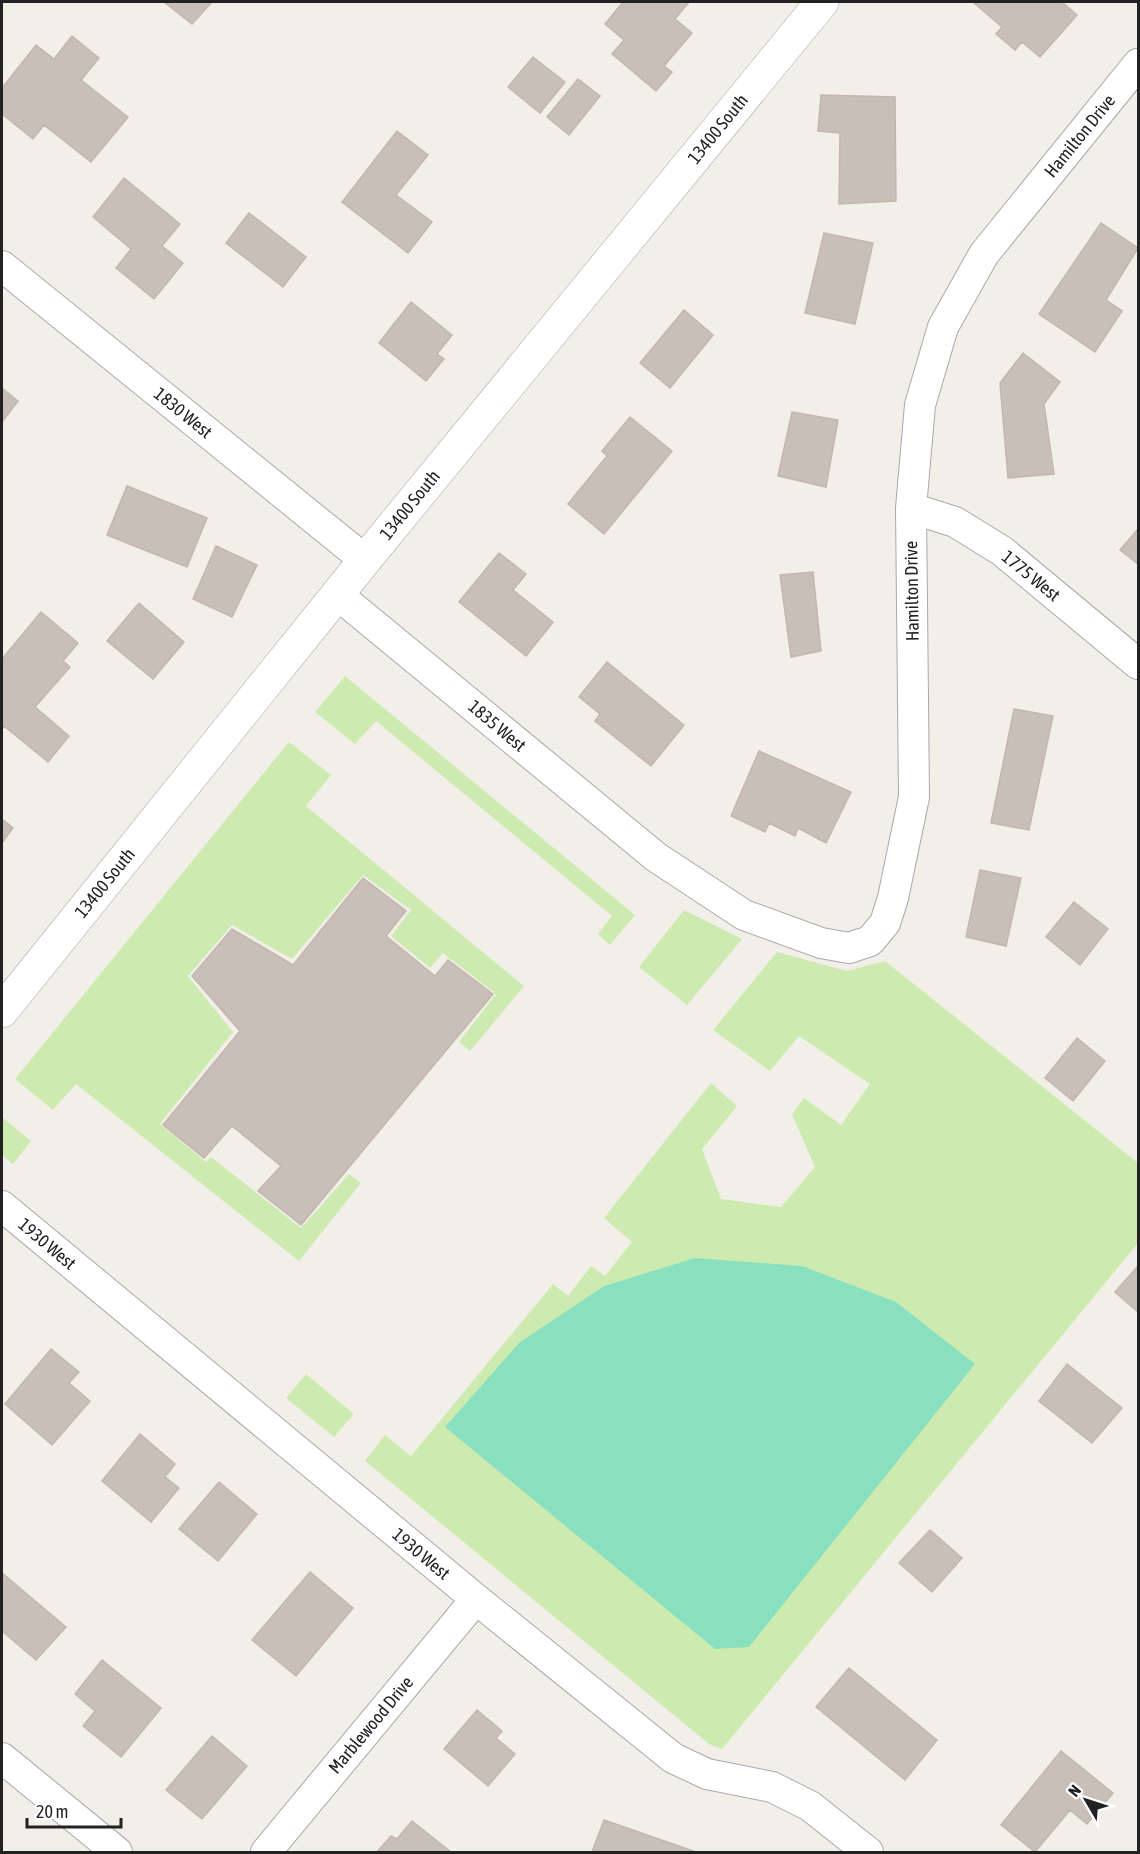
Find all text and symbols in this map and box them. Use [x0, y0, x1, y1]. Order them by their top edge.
street label: 13400 South [683, 90, 752, 168]
street label: Hamilton Drive [1040, 90, 1119, 181]
street label: 1830 West [150, 383, 217, 442]
street label: 13400 South [375, 466, 444, 544]
street label: Hamilton Drive [900, 541, 923, 641]
street label: 1775 West [998, 546, 1065, 605]
street label: 1835 West [464, 696, 530, 756]
street label: 13400 South [70, 844, 139, 922]
street label: 1930 West [14, 1214, 80, 1274]
street label: 1930 West [388, 1524, 454, 1584]
street label: Marblewood Drive [324, 1672, 417, 1777]
north arrow [1056, 1770, 1116, 1830]
text: N [1064, 1781, 1084, 1800]
scale bar [27, 1791, 122, 1829]
text: 20 m [36, 1801, 68, 1822]

